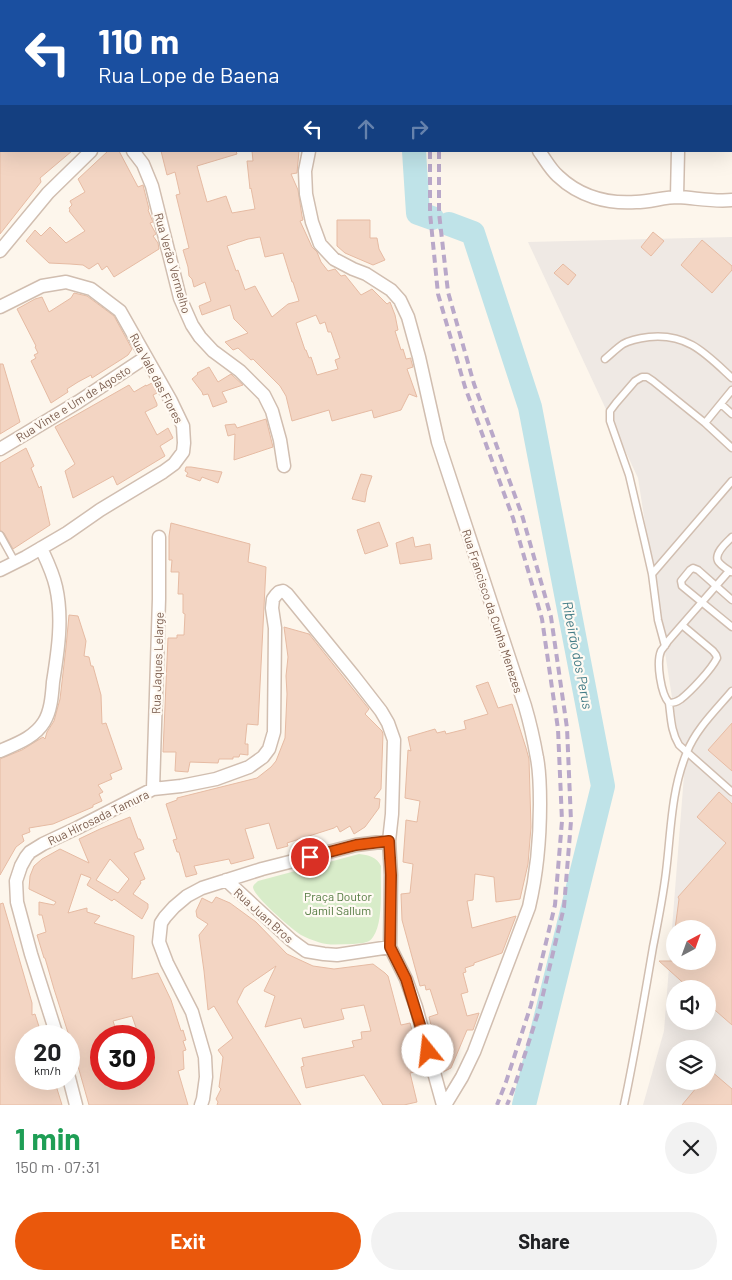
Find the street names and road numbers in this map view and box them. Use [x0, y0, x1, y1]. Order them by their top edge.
street label: Rua Verão Vermelho [152, 211, 194, 315]
street label: Rua Vale das Flores [127, 331, 187, 426]
street label: Rua Vinte e Um de Agosto [13, 362, 133, 444]
street label: Rua Francisco da Cunha Menezes [460, 527, 526, 695]
street label: Rua Jaques Lelarge [148, 612, 166, 714]
street label: Rua Hirosada Tamura [45, 786, 151, 848]
street label: Rua Juan Bros [232, 885, 297, 945]

